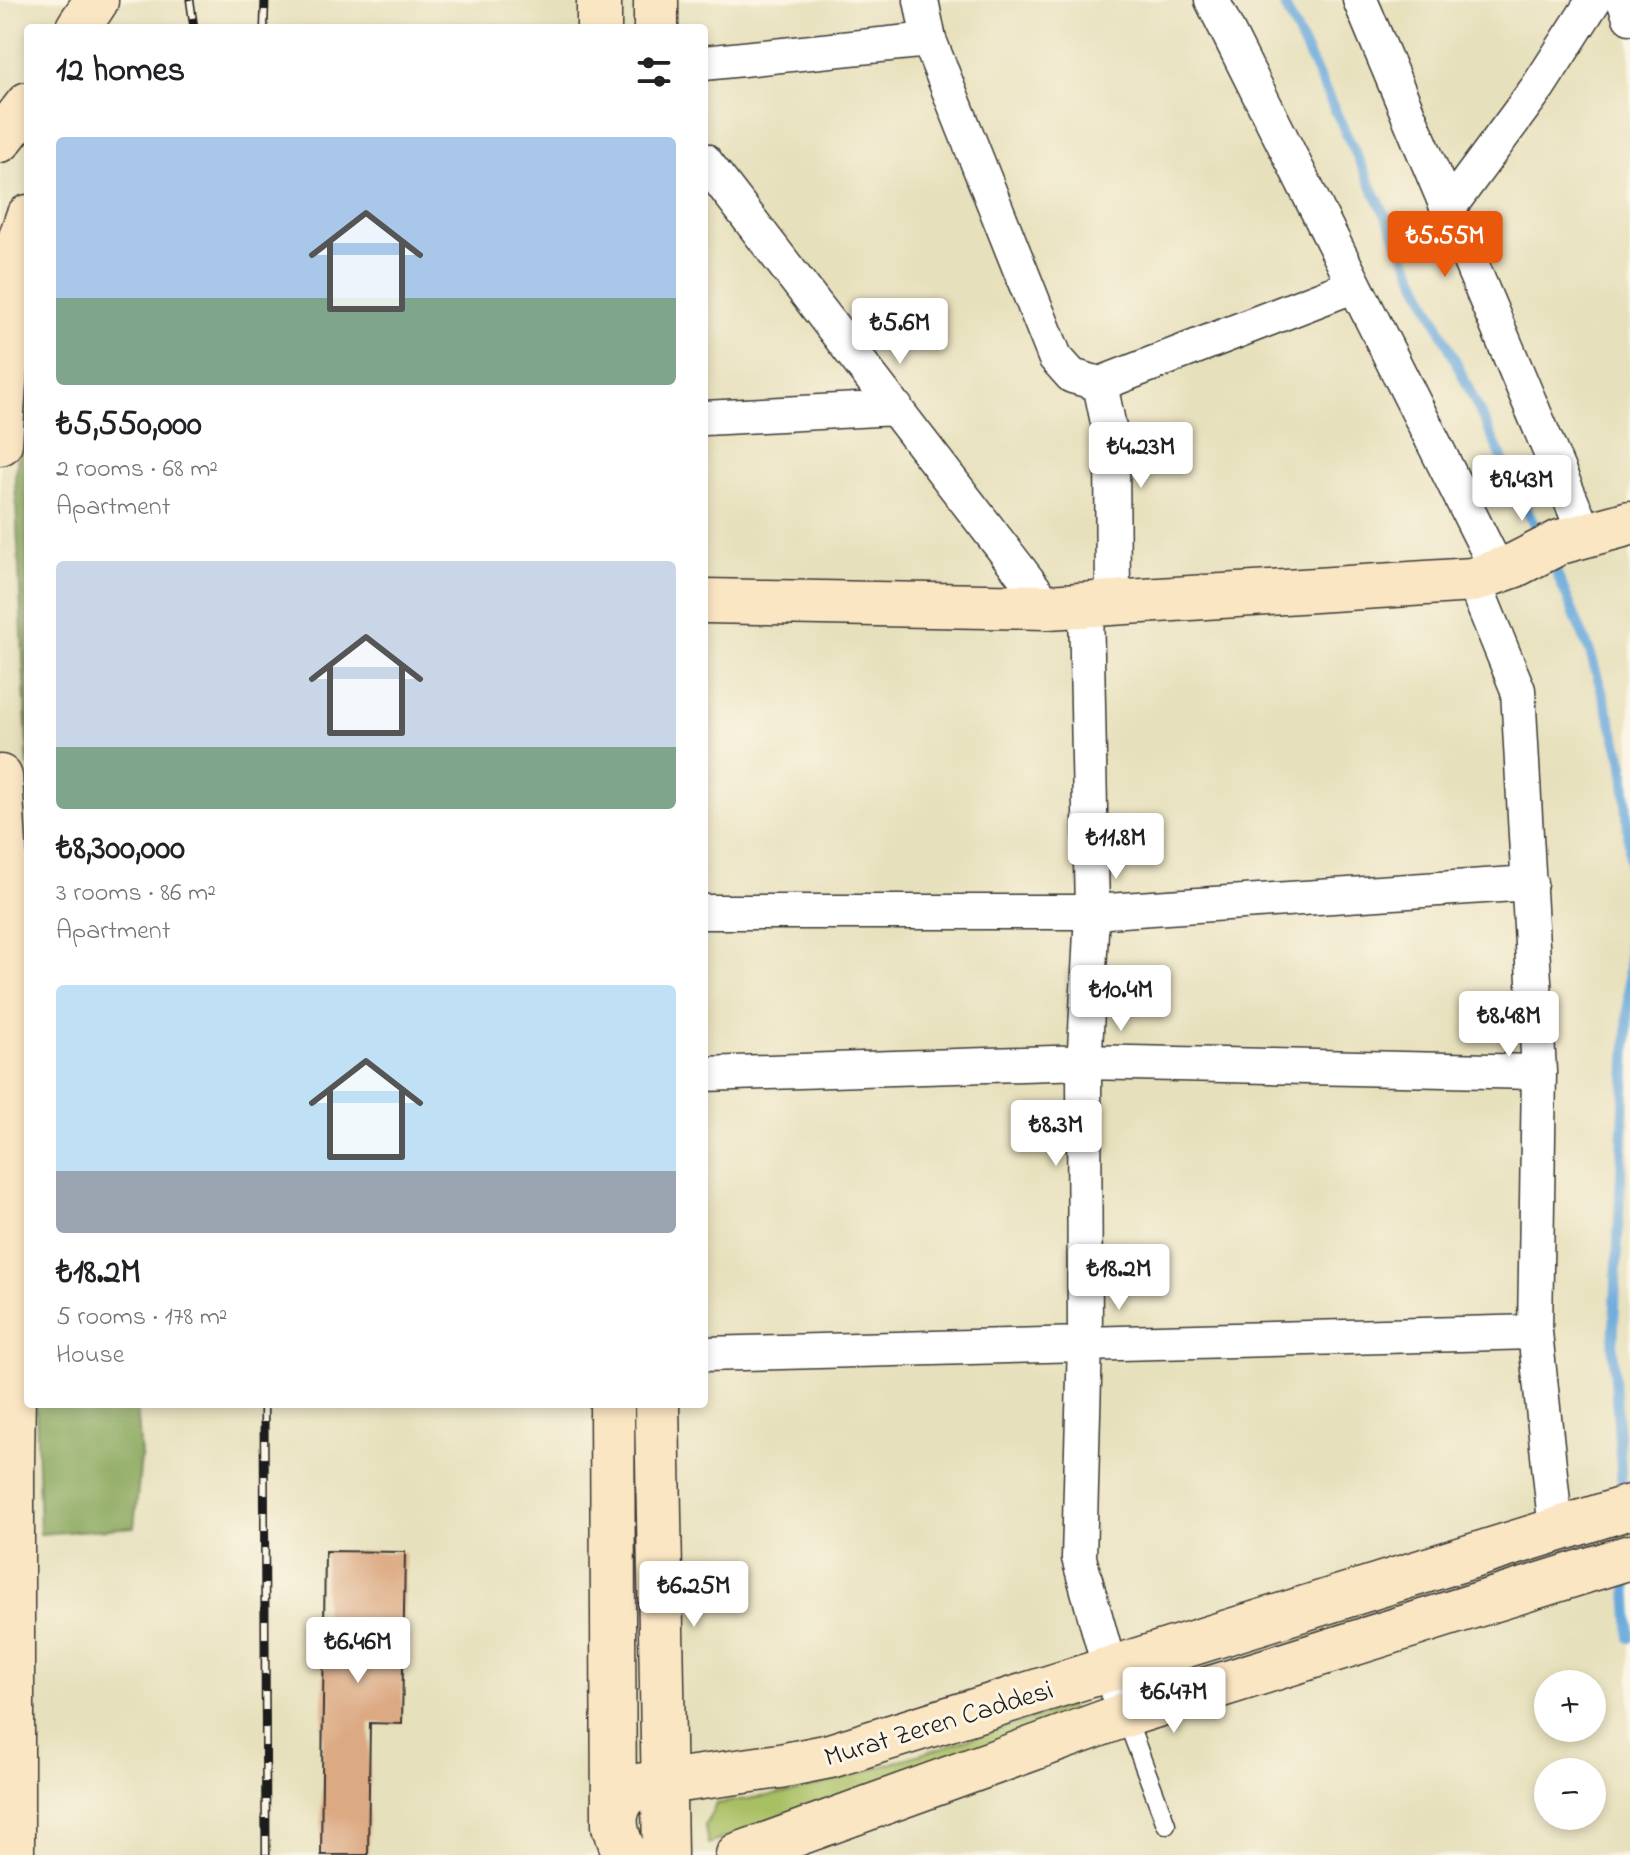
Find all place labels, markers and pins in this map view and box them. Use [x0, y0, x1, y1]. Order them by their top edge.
pin: ₺5.55M [1380, 211, 1510, 279]
pin: ₺5.6M [844, 298, 956, 366]
pin: ₺4.23M [1076, 422, 1206, 490]
pin: ₺9.43M [1457, 455, 1587, 523]
pin: ₺11.8M [1051, 813, 1181, 881]
pin: ₺10.4M [1056, 965, 1186, 1033]
pin: ₺8.48M [1444, 991, 1574, 1059]
pin: ₺8.3M [1000, 1100, 1112, 1168]
pin: ₺18.2M [1054, 1244, 1184, 1312]
pin: ₺6.25M [629, 1561, 759, 1629]
pin: ₺6.46M [293, 1617, 423, 1685]
pin: ₺6.47M [1109, 1667, 1239, 1735]

